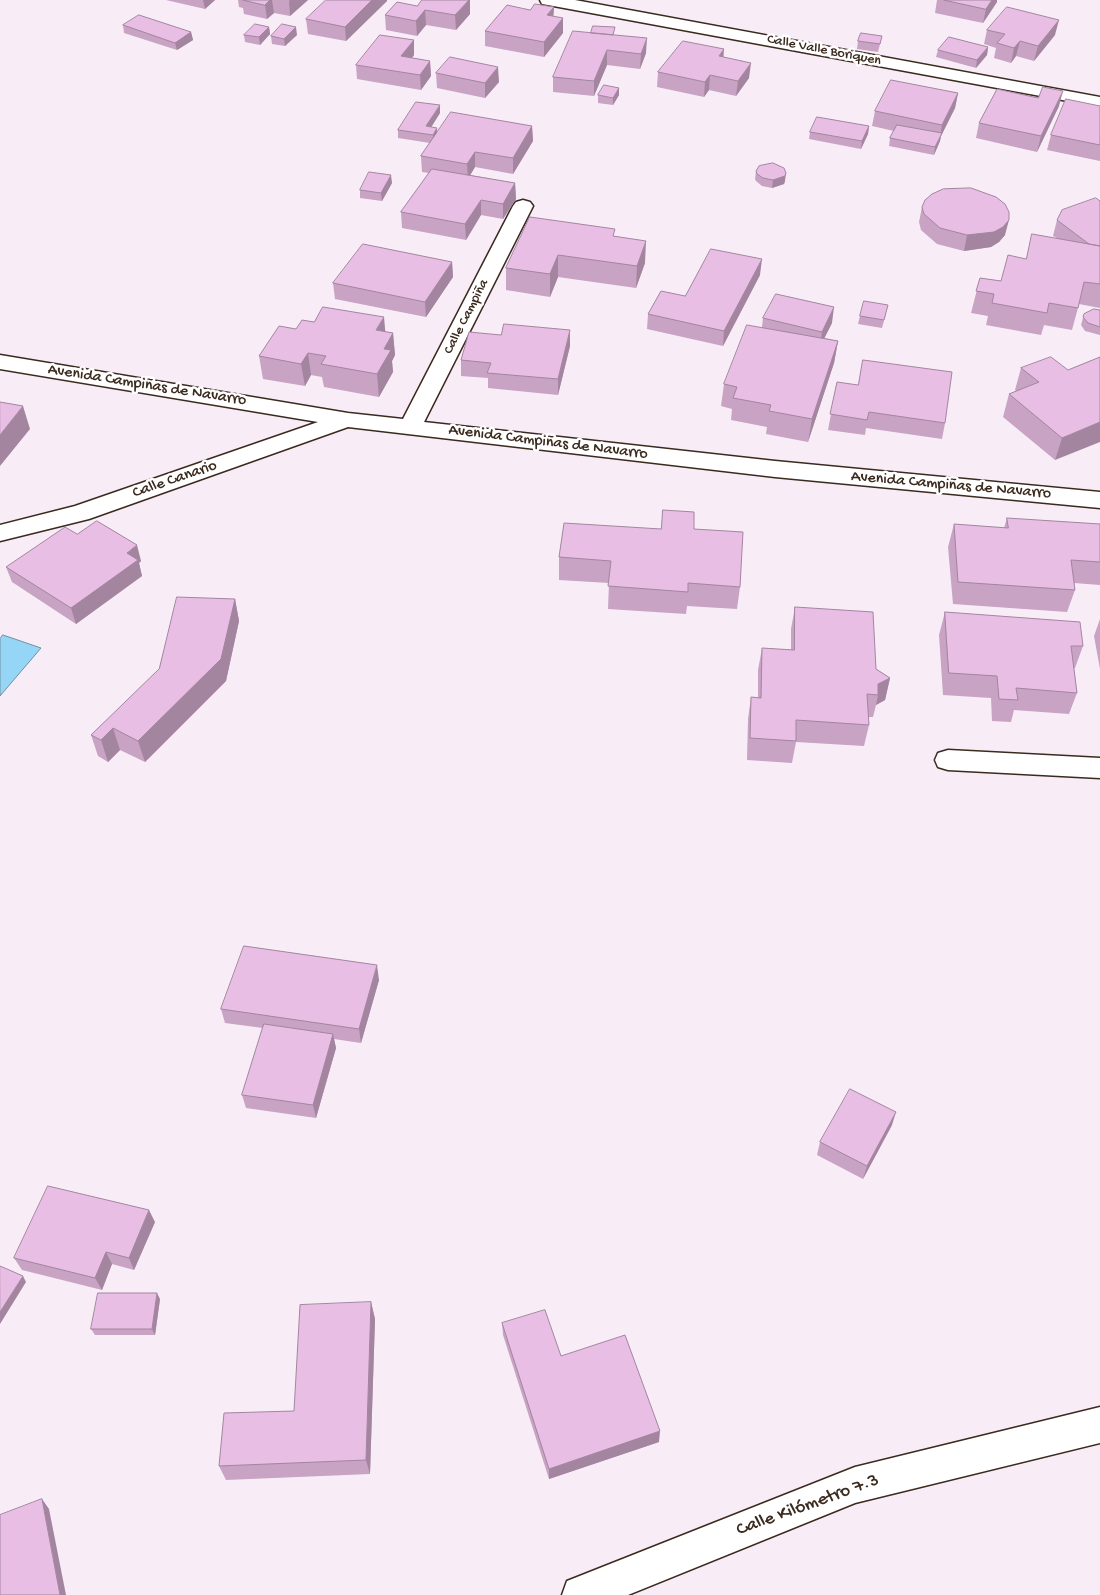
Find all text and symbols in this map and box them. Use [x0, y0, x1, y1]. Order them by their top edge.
street label: Calle Valle Boriquen [766, 32, 882, 70]
street label: Calle Campiña [441, 277, 493, 357]
street label: Avenida Campiñas de Navarro [46, 361, 248, 411]
street label: Avenida Campiñas de Navarro [447, 421, 649, 465]
street label: Calle Canario [130, 457, 220, 503]
street label: Avenida Campiñas de Navarro [850, 468, 1052, 504]
street label: Calle Kilómetro 7.3 [734, 1470, 882, 1542]

